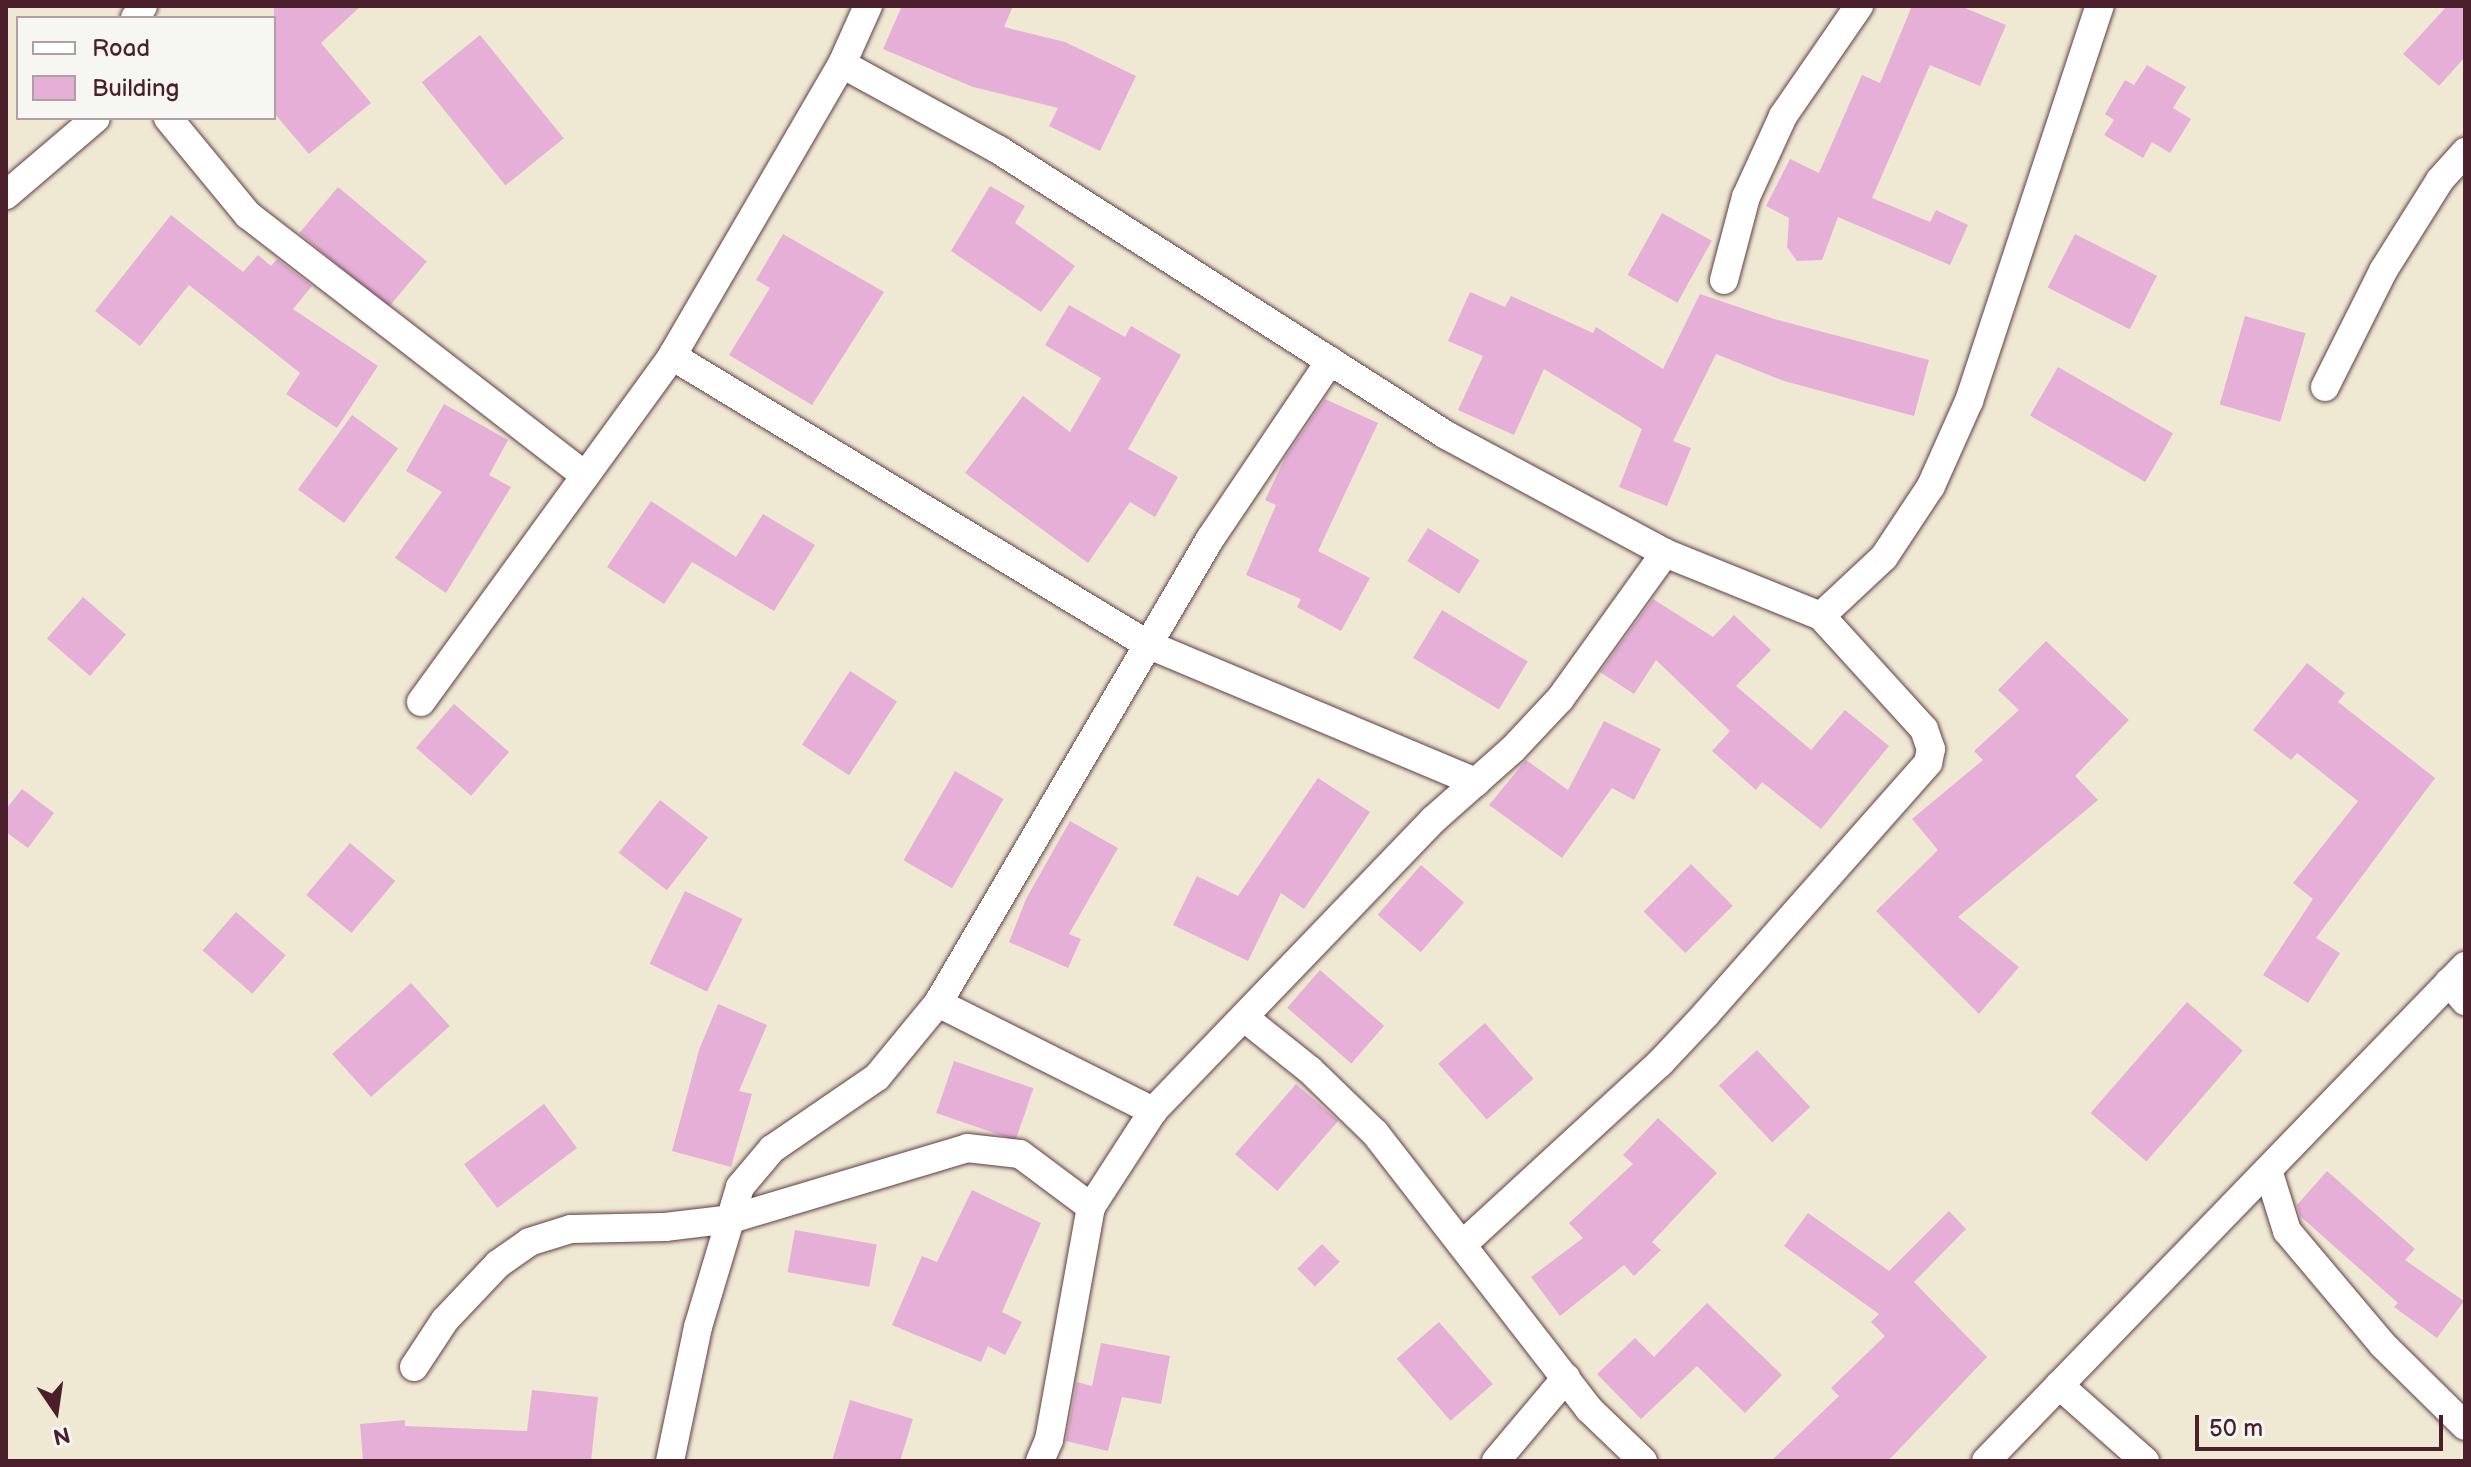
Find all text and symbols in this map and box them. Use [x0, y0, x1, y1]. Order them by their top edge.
legend [16, 16, 276, 120]
text: Road [92, 34, 150, 63]
text: Building [92, 74, 179, 103]
north arrow [16, 1371, 96, 1451]
scale bar [2199, 1399, 2447, 1449]
text: 50 m [2209, 1414, 2263, 1443]
text: N [50, 1420, 73, 1450]

